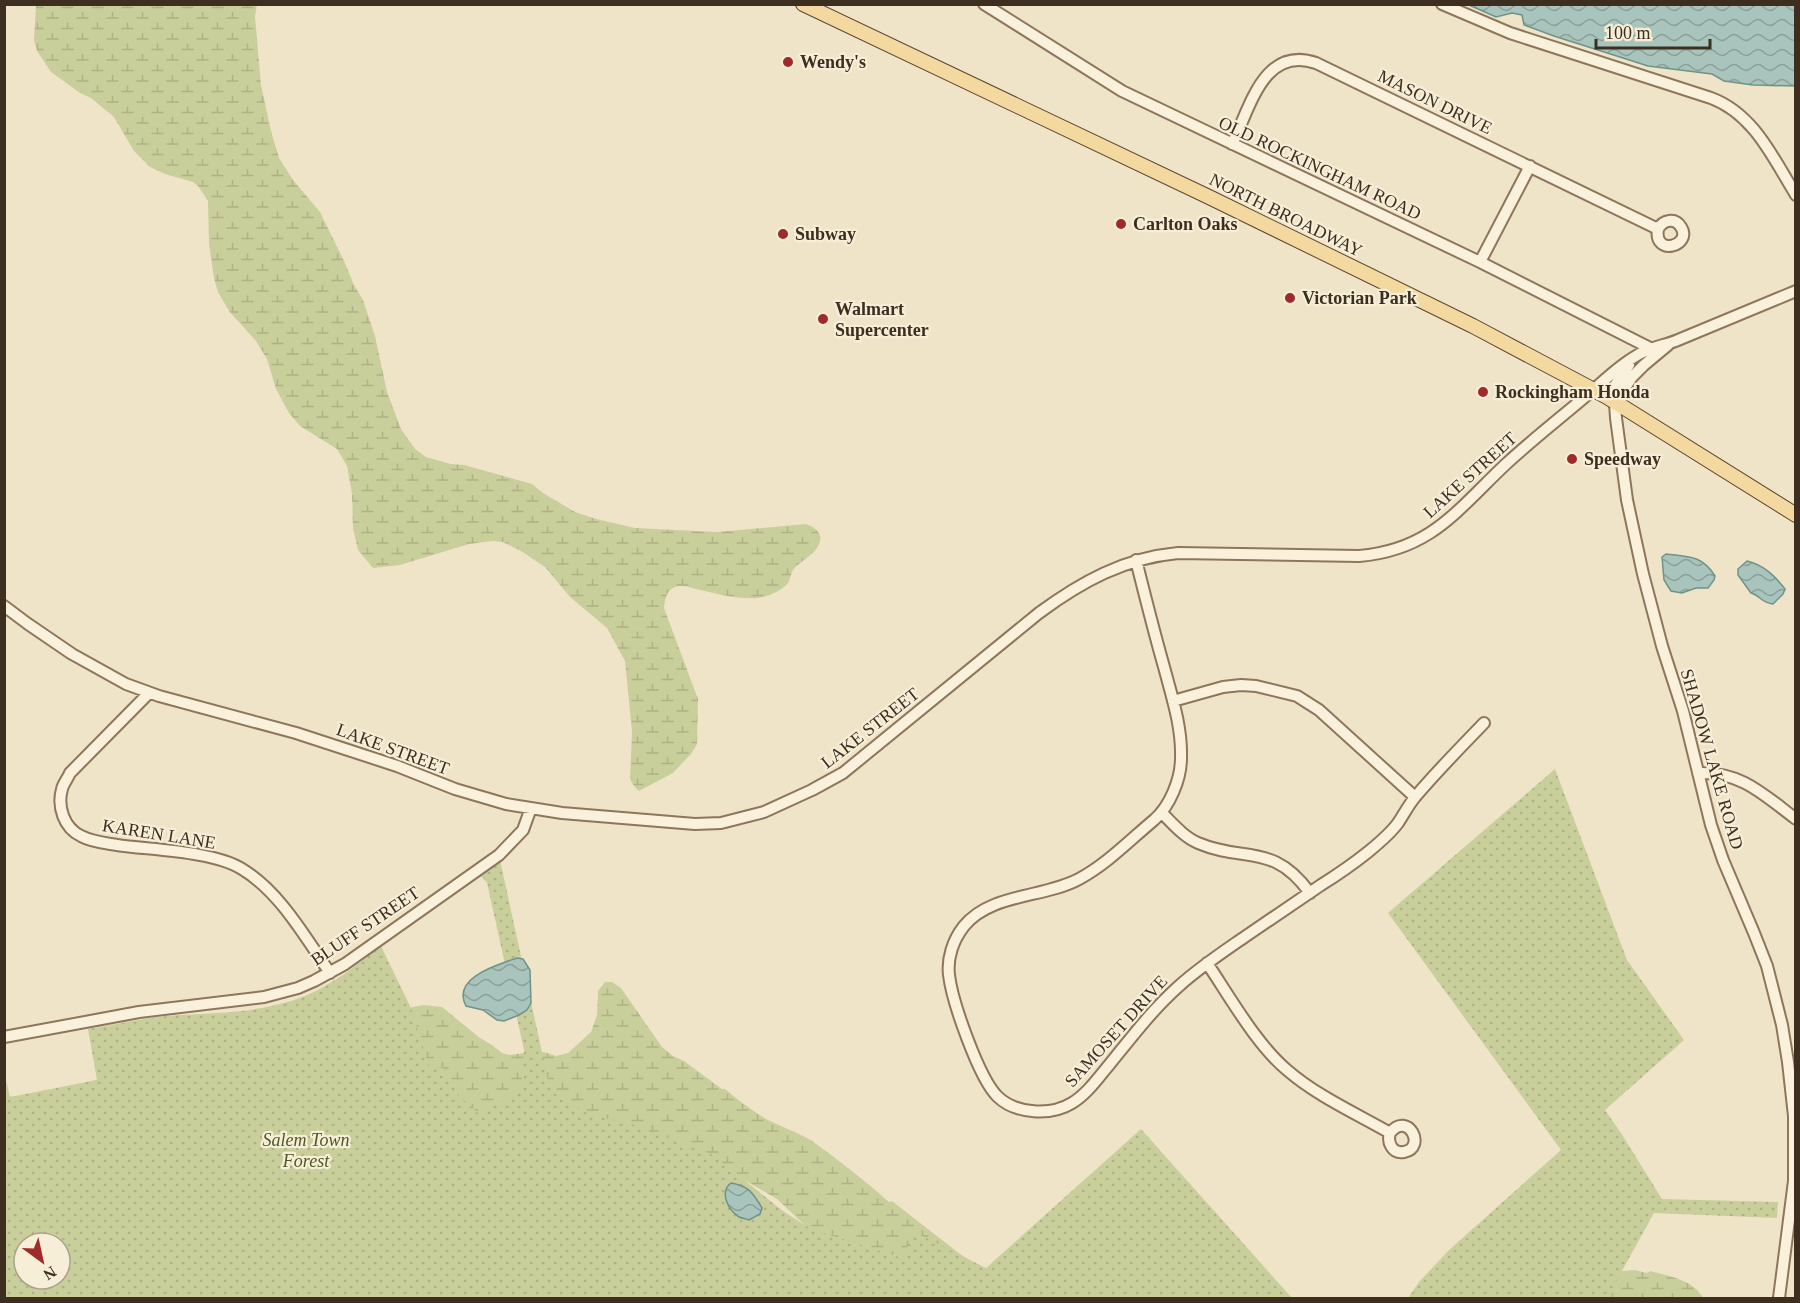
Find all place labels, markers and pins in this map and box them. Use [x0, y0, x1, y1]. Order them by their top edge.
place label: Wendy's [800, 52, 866, 72]
marker: Wendy's [781, 55, 795, 69]
place label: Carlton Oaks [1133, 214, 1238, 234]
marker: Carlton Oaks [1114, 217, 1128, 231]
place label: Subway [795, 224, 856, 244]
marker: Subway [776, 227, 790, 241]
place label: Victorian Park [1302, 288, 1417, 308]
marker: Victorian Park [1283, 291, 1297, 305]
place label: Walmart Supercenter [835, 299, 929, 340]
marker: Walmart Supercenter [816, 312, 830, 326]
place label: Rockingham Honda [1495, 382, 1650, 402]
marker: Rockingham Honda [1476, 385, 1490, 399]
place label: Speedway [1584, 449, 1661, 469]
marker: Speedway [1565, 452, 1579, 466]

